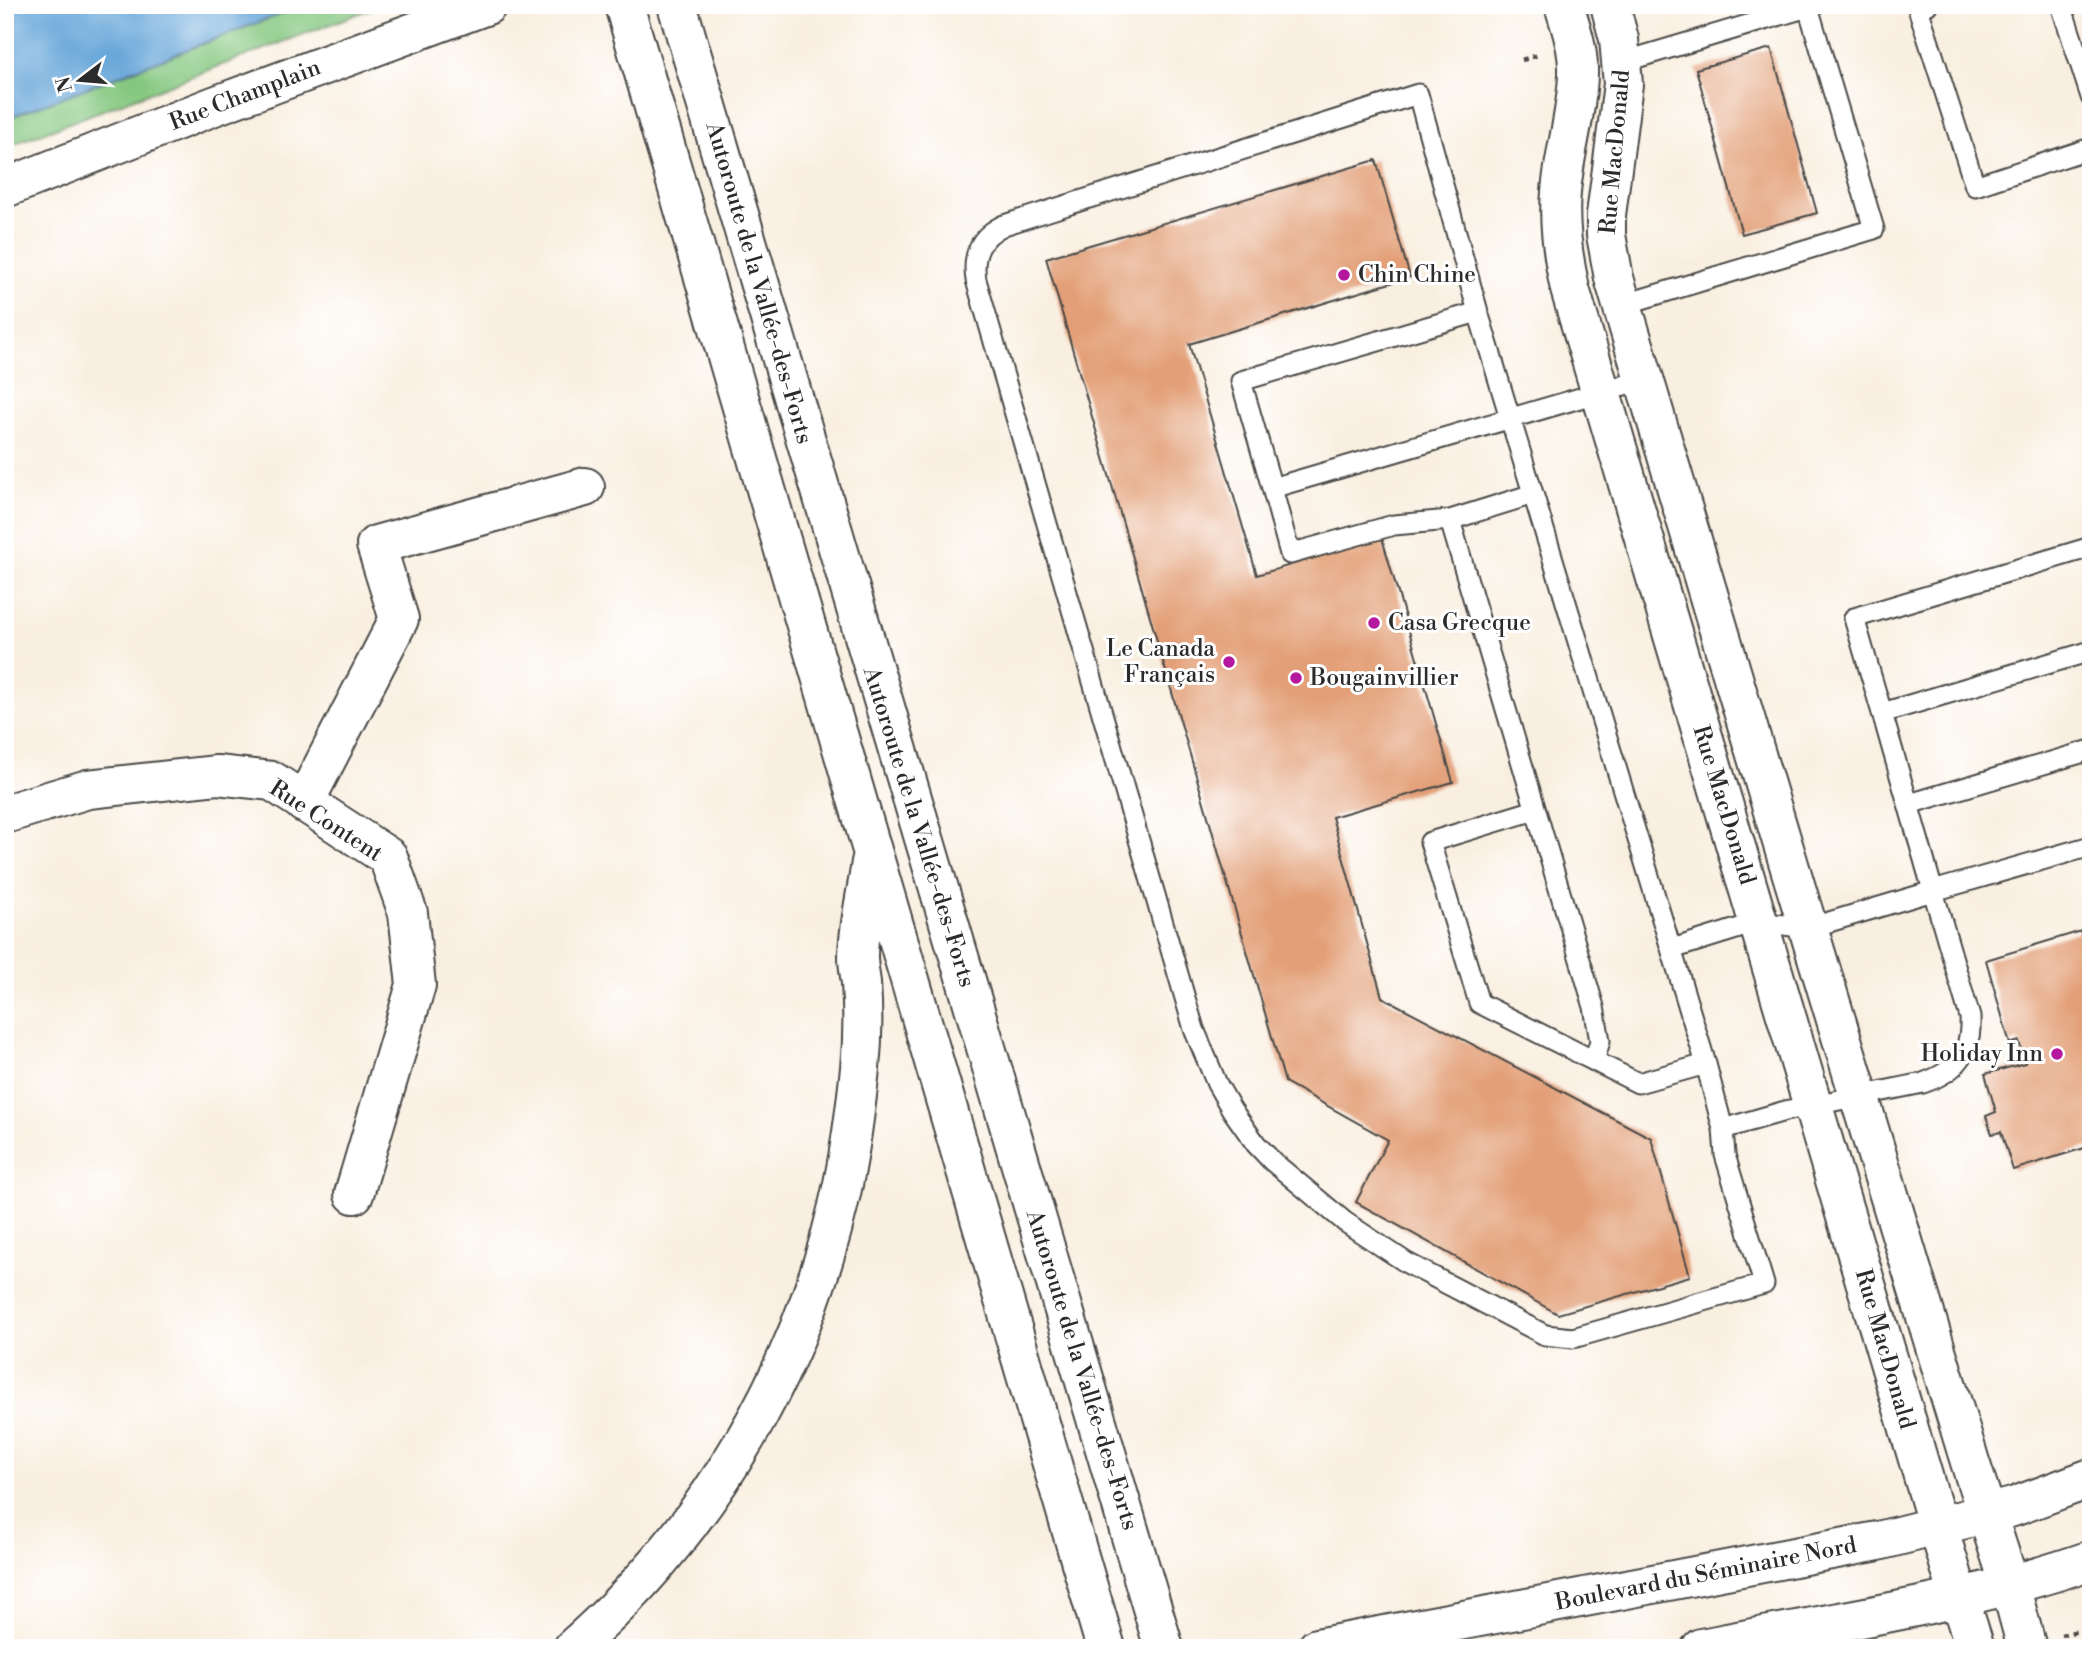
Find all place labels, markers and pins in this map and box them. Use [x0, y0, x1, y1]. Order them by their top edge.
place label: Chin Chine [1358, 261, 1476, 289]
marker: Chin Chine [1336, 267, 1352, 283]
place label: Casa Grecque [1388, 609, 1531, 637]
marker: Casa Grecque [1366, 615, 1382, 631]
place label: Le Canada Français [1106, 635, 1215, 689]
marker: Le Canada Français [1221, 654, 1237, 670]
place label: Bougainvillier [1309, 664, 1459, 692]
marker: Bougainvillier [1288, 670, 1304, 686]
place label: Holiday Inn [1921, 1040, 2043, 1068]
marker: Holiday Inn [2049, 1046, 2065, 1062]

